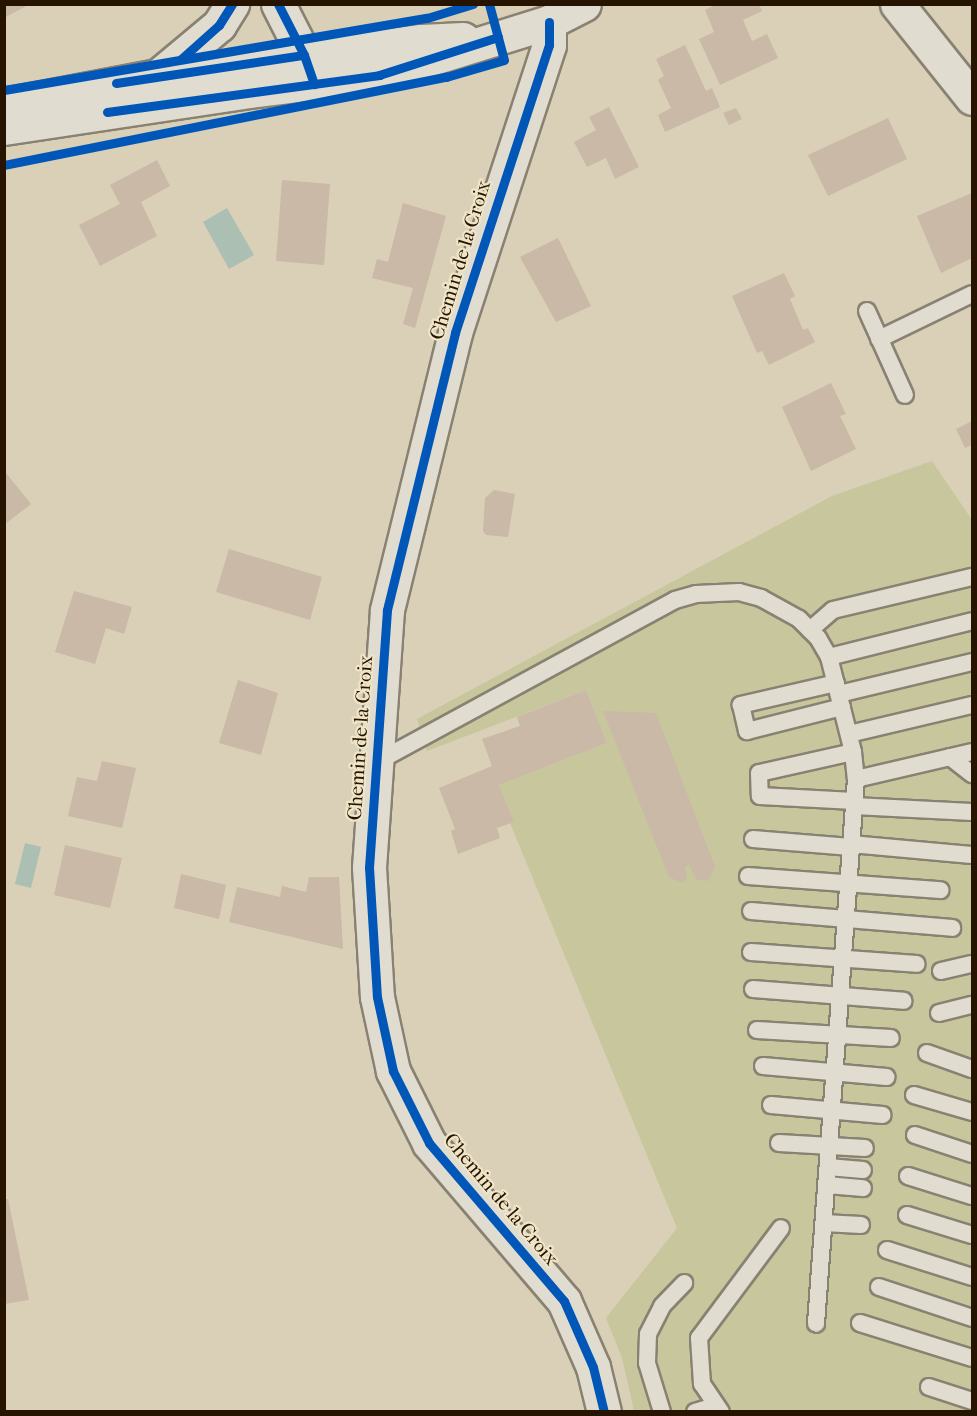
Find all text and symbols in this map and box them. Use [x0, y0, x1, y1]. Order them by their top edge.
street label: Chemin de la Croix [424, 178, 496, 342]
street label: Chemin de la Croix [342, 655, 378, 821]
street label: Chemin de la Croix [439, 1128, 563, 1270]

